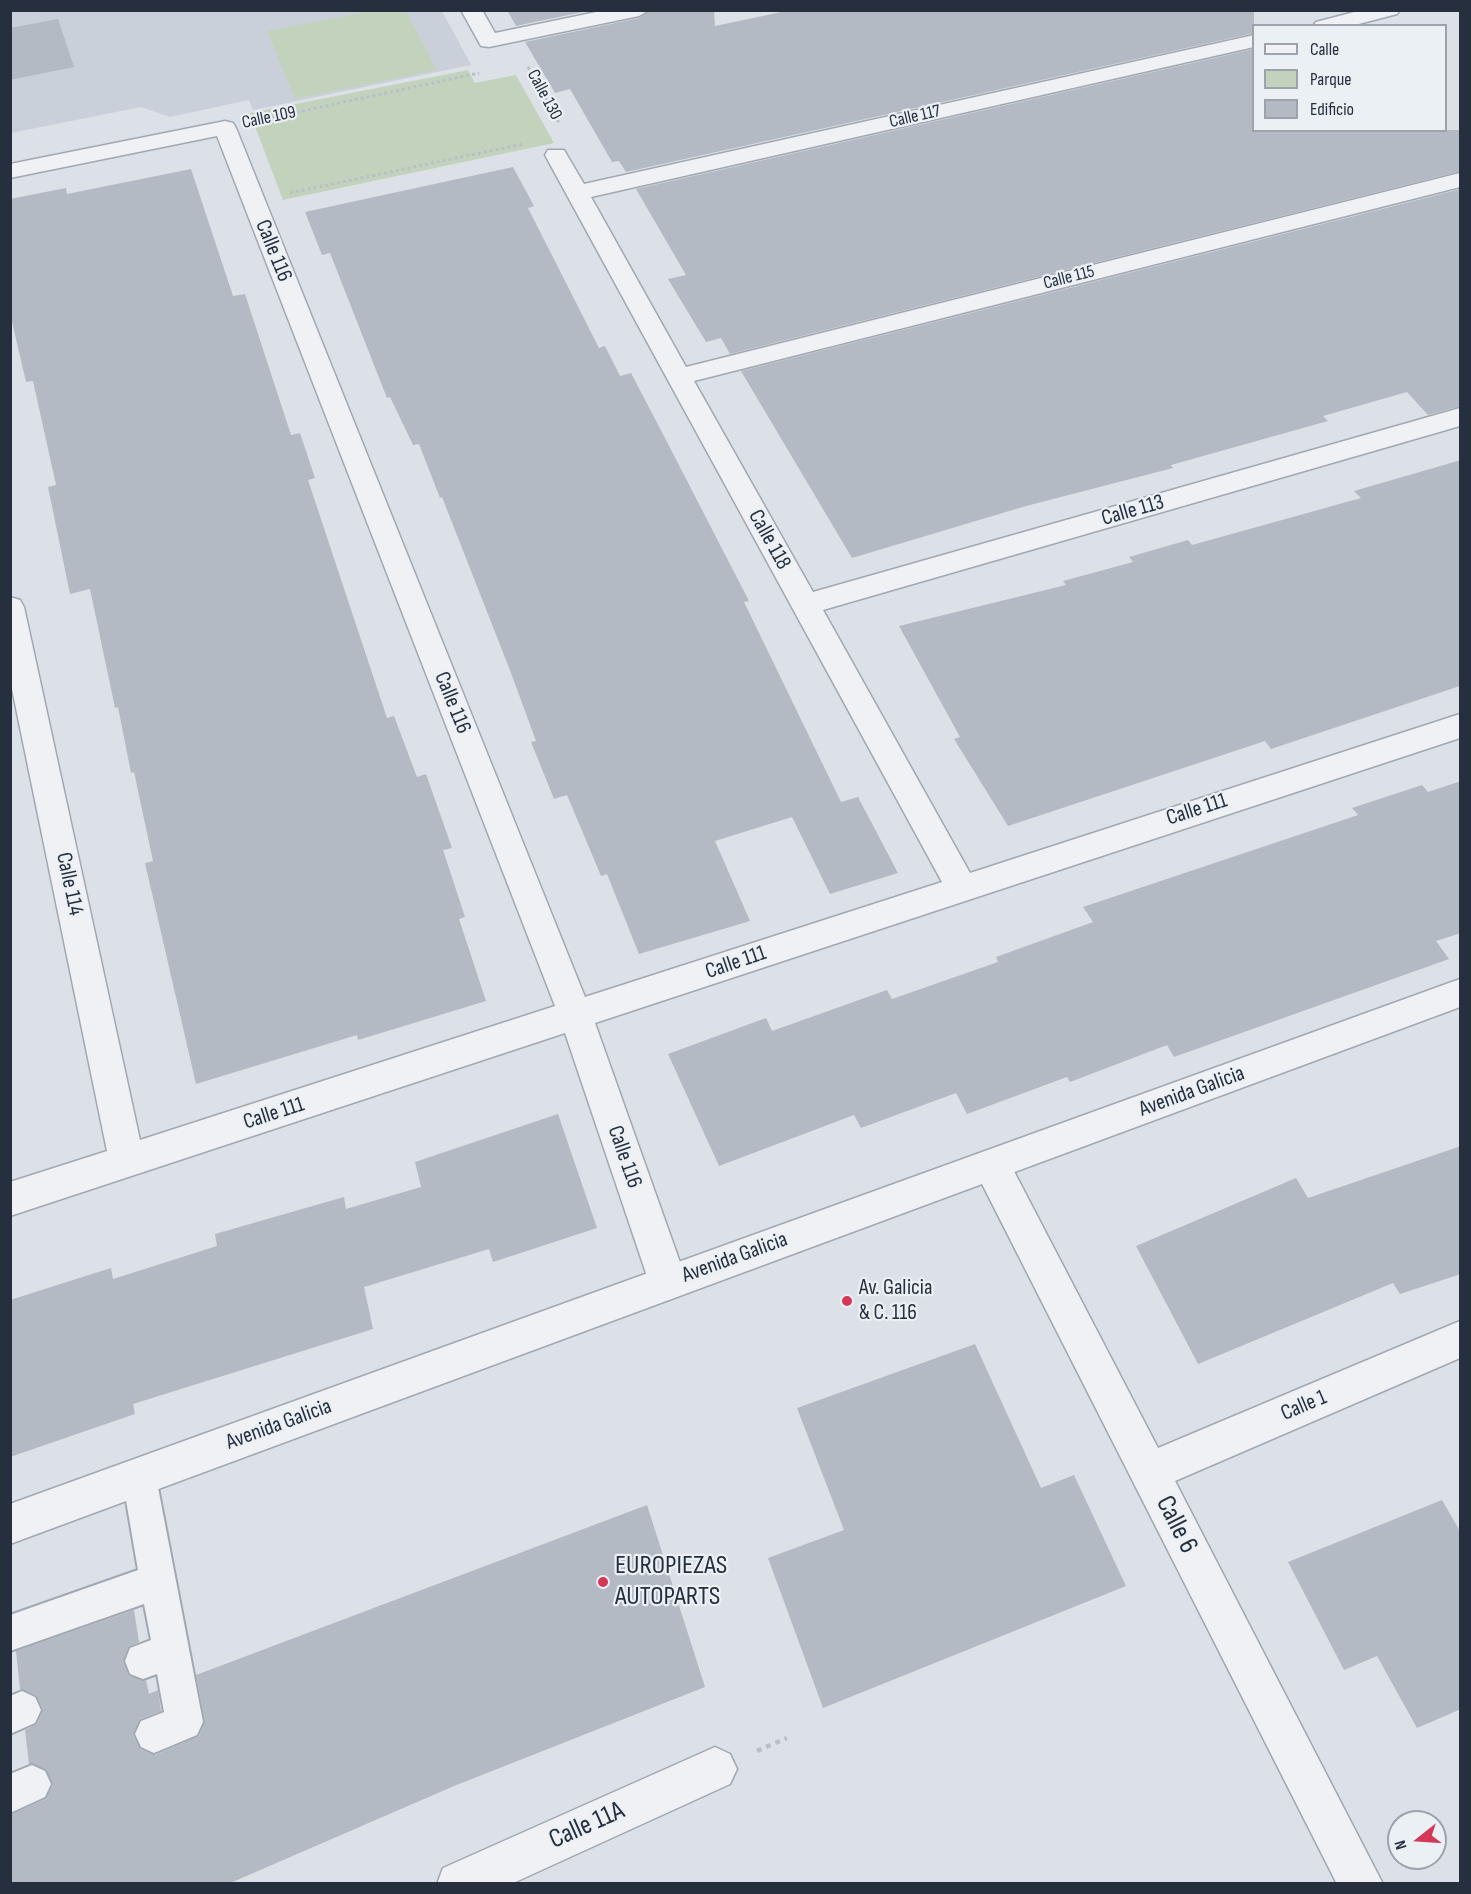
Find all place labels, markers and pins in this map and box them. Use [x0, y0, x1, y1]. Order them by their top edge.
place label: Av. Galicia & C. 116 [859, 1275, 932, 1326]
marker: Av. Galicia & C. 116 [840, 1294, 854, 1308]
place label: EUROPIEZAS AUTOPARTS [615, 1550, 727, 1613]
marker: EUROPIEZAS AUTOPARTS [596, 1575, 610, 1589]

